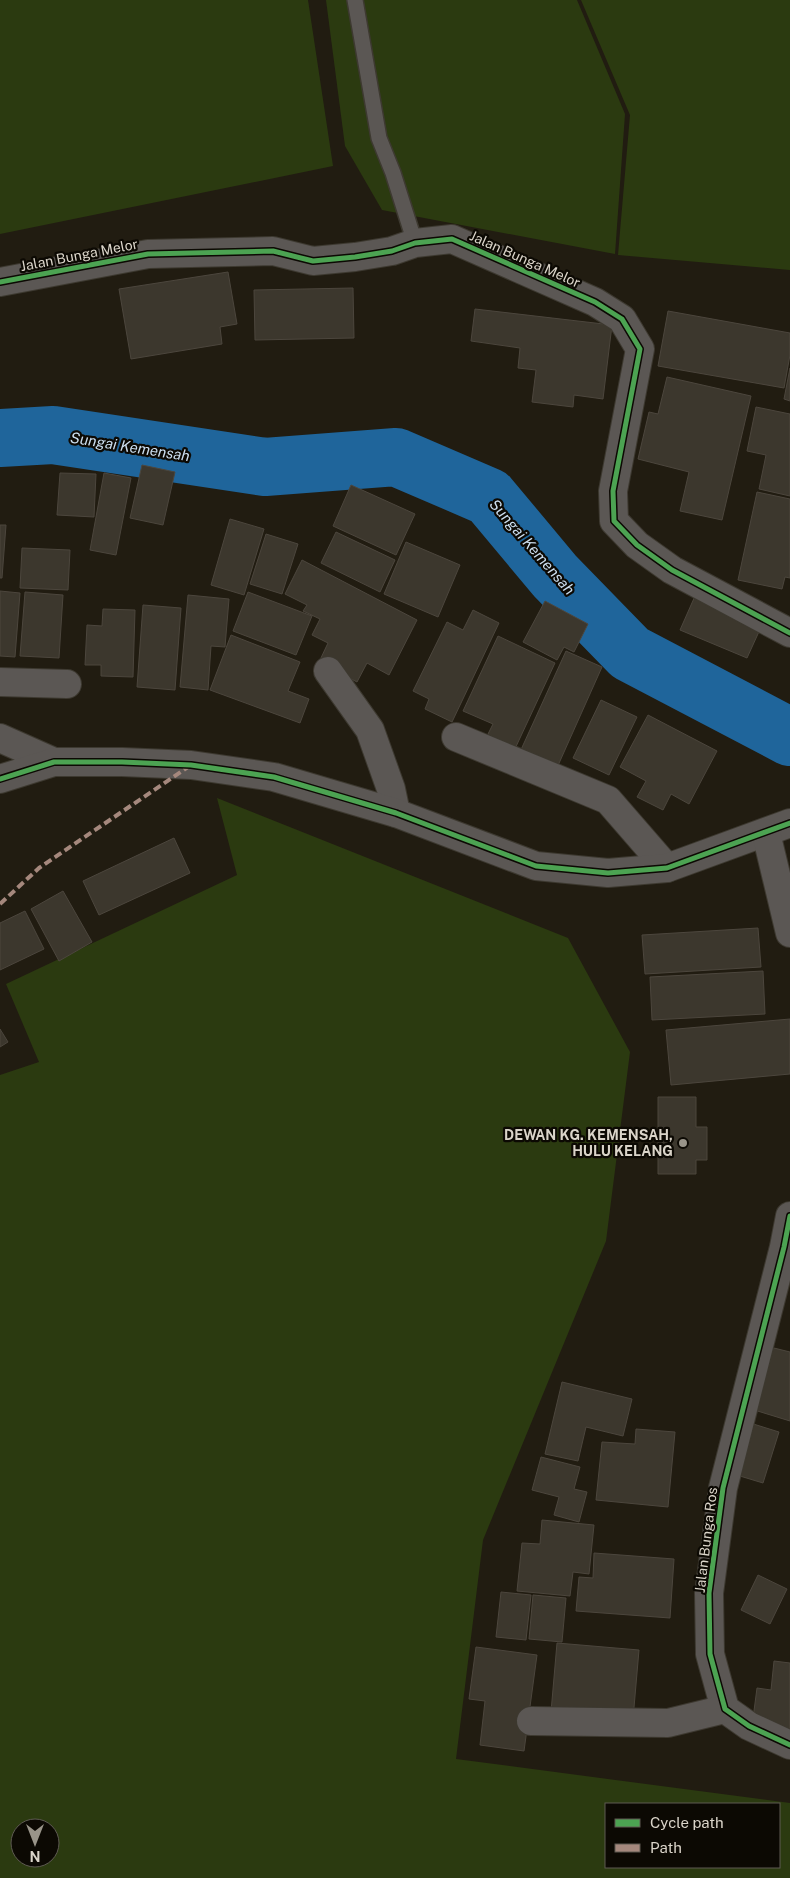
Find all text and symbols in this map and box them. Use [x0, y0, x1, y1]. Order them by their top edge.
street label: Jalan Bunga Melor [467, 227, 583, 291]
street label: Jalan Bunga Melor [19, 236, 139, 274]
water label: Sungai Kemensah [69, 429, 191, 464]
water label: Sungai Kemensah [486, 495, 578, 598]
place label: DEWAN KG. KEMENSAH, HULU KELANG [504, 1127, 673, 1159]
marker: DEWAN KG. KEMENSAH, HULU KELANG [677, 1137, 689, 1149]
street label: Jalan Bunga Ros [692, 1486, 720, 1594]
legend [605, 1803, 780, 1868]
text: Cycle path [650, 1814, 724, 1831]
north arrow [10, 1818, 60, 1868]
text: Path [650, 1839, 682, 1856]
text: N [30, 1848, 40, 1864]

